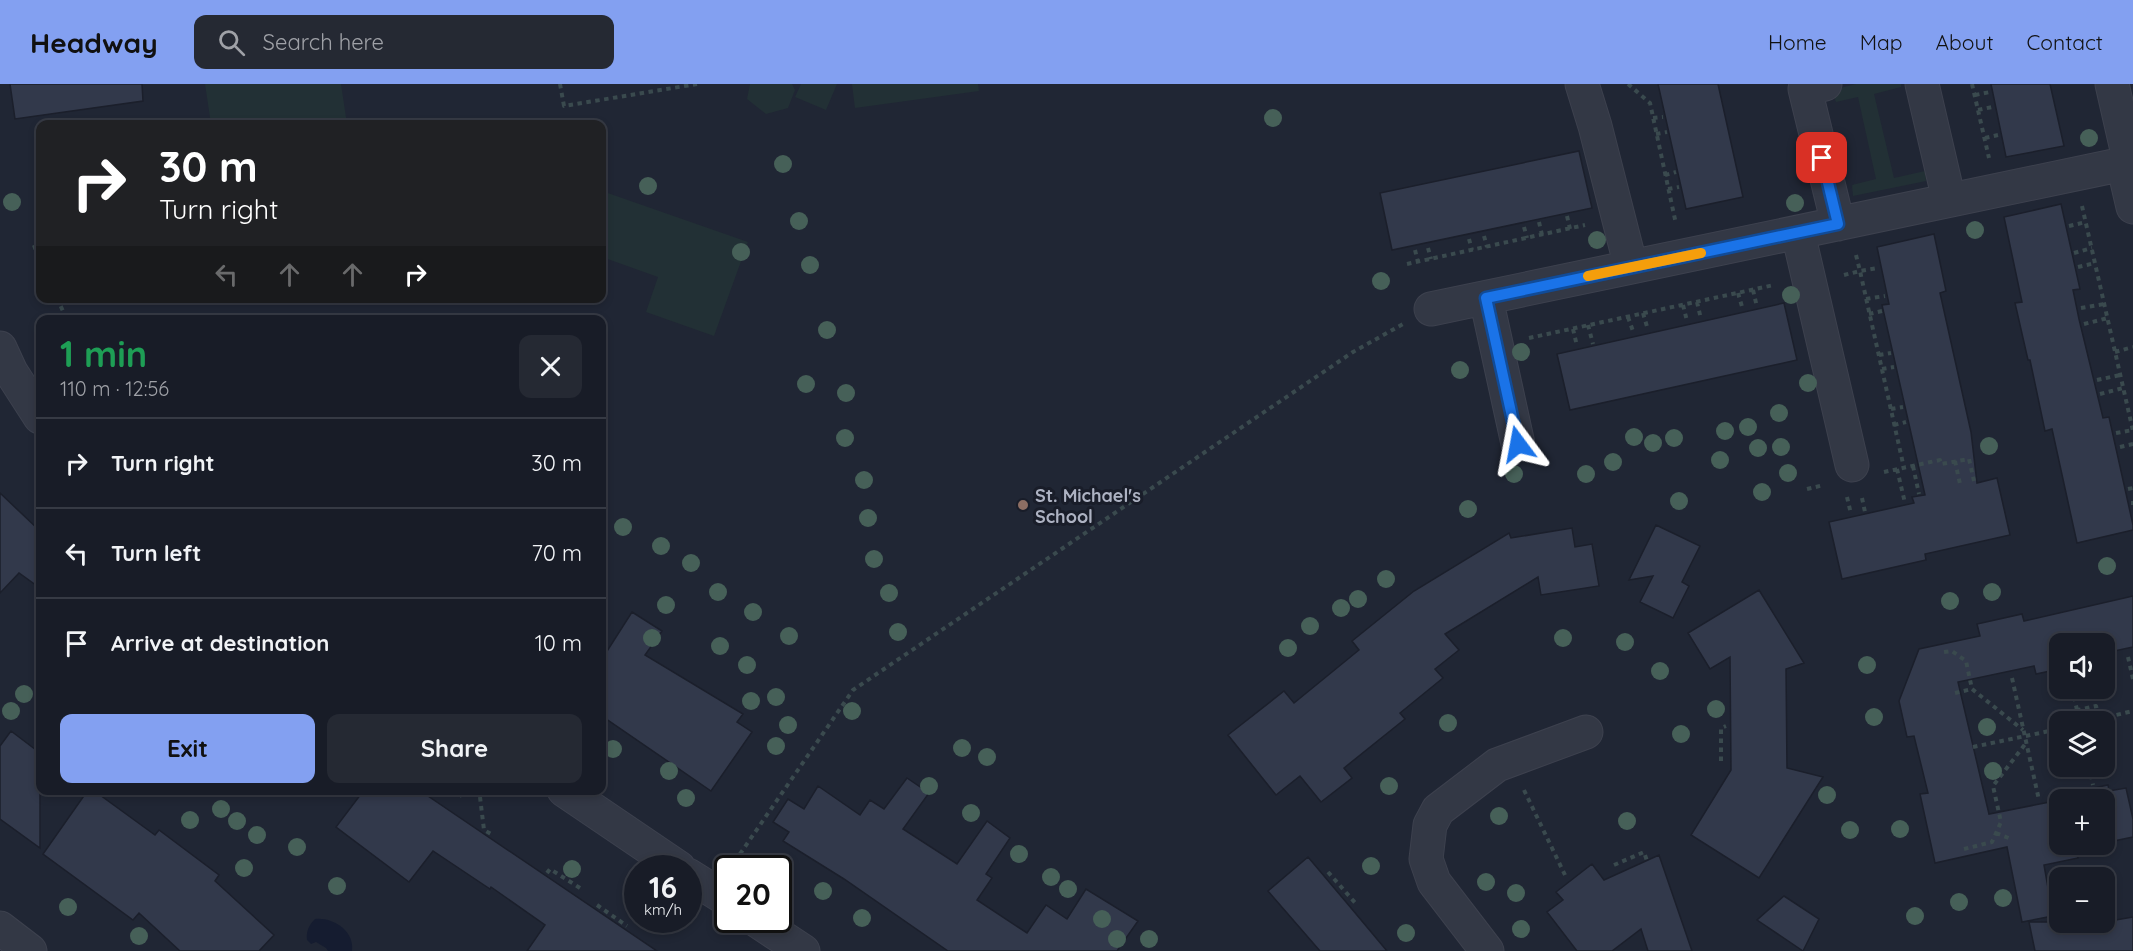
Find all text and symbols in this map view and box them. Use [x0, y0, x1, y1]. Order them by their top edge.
search box [194, 15, 614, 69]
text: Headway [30, 25, 158, 60]
icon: search [215, 26, 248, 59]
text: Search here [263, 28, 384, 56]
text: Home [1768, 29, 1827, 55]
text: Map [1860, 29, 1903, 55]
text: About [1936, 29, 1994, 55]
text: Contact [2027, 29, 2103, 55]
pin [1796, 132, 1847, 183]
text: 30 m [159, 140, 258, 193]
icon: arrive [1805, 141, 1838, 174]
icon: right [60, 144, 138, 222]
text: Turn right [159, 192, 278, 226]
icon: left [210, 258, 243, 291]
icon: ahead [273, 258, 306, 291]
icon: ahead [336, 258, 369, 291]
icon: right [399, 258, 432, 291]
text: 1 min [60, 331, 147, 376]
button: close [519, 335, 582, 398]
text: 110 m · 12:56 [60, 376, 169, 401]
position arrow [1486, 412, 1550, 476]
icon: right [60, 447, 93, 480]
text: Turn right [111, 449, 215, 477]
text: 30 m [531, 449, 582, 477]
place label: St. Michael's School [1035, 484, 1141, 528]
marker: St. Michael's School [1016, 498, 1030, 512]
icon: left [60, 537, 93, 570]
text: Turn left [111, 539, 201, 567]
text: 70 m [532, 539, 582, 567]
icon: arrive [60, 627, 93, 660]
text: Arrive at destination [111, 629, 329, 657]
text: 10 m [535, 629, 582, 657]
map controls [2049, 633, 2115, 933]
button: sound [2049, 633, 2115, 699]
button: layers [2049, 711, 2115, 777]
button: Exit [60, 714, 315, 783]
button: Share [327, 714, 582, 783]
button: + [2049, 789, 2115, 855]
speed limit sign: 20 [714, 855, 792, 933]
button: − [2049, 867, 2115, 933]
text: 16 [649, 868, 677, 906]
text: km/h [644, 900, 682, 919]

